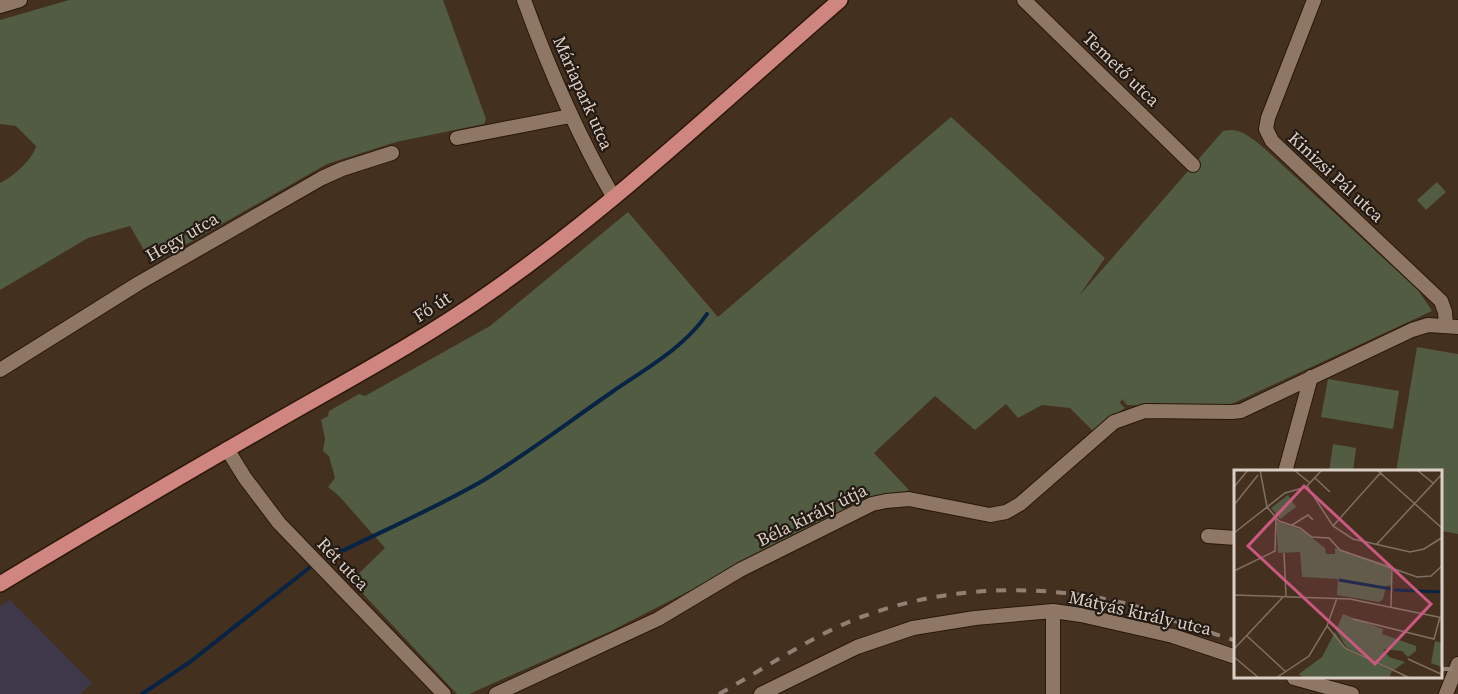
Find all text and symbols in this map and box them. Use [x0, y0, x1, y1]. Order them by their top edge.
street label: Temető utca [1077, 25, 1166, 112]
street label: Máriapark utca [547, 32, 620, 154]
street label: Kinizsi Pál utca [1283, 126, 1390, 228]
street label: Hegy utca [141, 205, 223, 267]
street label: Fő út [408, 285, 455, 328]
inset map [1234, 470, 1443, 679]
street label: Béla király útja [752, 477, 872, 552]
street label: Rét utca [312, 532, 376, 596]
street label: Mátyás király utca [1066, 584, 1215, 641]

